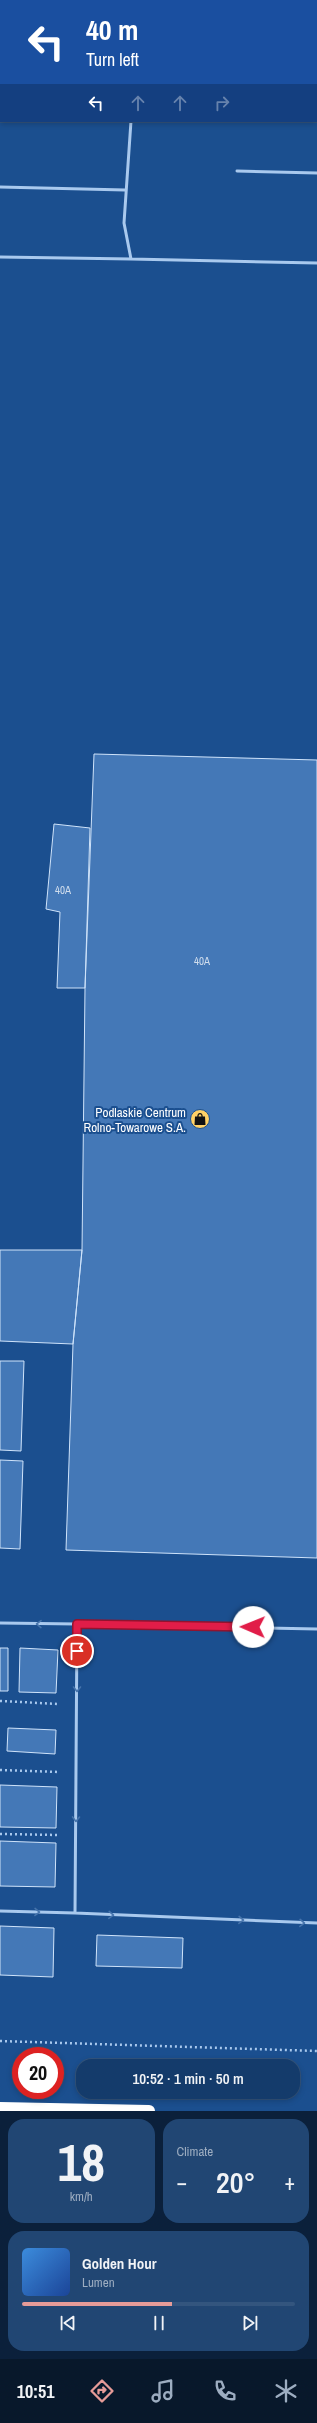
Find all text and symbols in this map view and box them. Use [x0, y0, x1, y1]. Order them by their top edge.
text: 40 m [86, 11, 138, 49]
icon: left [20, 16, 72, 68]
text: Turn left [86, 47, 139, 72]
icon: left [85, 92, 107, 114]
icon: ahead [127, 92, 149, 114]
icon: ahead [169, 92, 191, 114]
icon: right [211, 92, 233, 114]
house number: 40A [55, 883, 72, 897]
house number: 40A [194, 954, 211, 968]
place label: Podlaskie Centrum Rolno-Towarowe S.A. [84, 1104, 186, 1136]
shop icon: Podlaskie Centrum Rolno-Towarowe S.A. [189, 1108, 211, 1130]
position arrow [232, 1606, 274, 1648]
one-way arrow [36, 1620, 42, 1628]
pin [60, 1634, 94, 1668]
icon: arrive [66, 1640, 88, 1662]
one-way arrow [73, 1686, 81, 1692]
one-way arrow [72, 1816, 80, 1822]
one-way arrow [34, 1908, 40, 1917]
one-way arrow [108, 1911, 114, 1919]
one-way arrow [238, 1916, 244, 1925]
one-way arrow [299, 1919, 305, 1927]
speed limit sign: 20 [12, 2047, 64, 2099]
text: 10:52 · 1 min · 50 m [132, 2068, 244, 2089]
text: 18 [58, 2127, 105, 2197]
text: Climate [177, 2143, 213, 2160]
text: 20° [216, 2162, 255, 2202]
text: − [177, 2167, 187, 2197]
text: + [284, 2167, 295, 2197]
text: km/h [70, 2188, 93, 2205]
text: Golden Hour [82, 2253, 157, 2274]
text: Lumen [82, 2274, 115, 2291]
icon: previous [57, 2312, 79, 2334]
icon: pause [148, 2312, 170, 2334]
icon: next [239, 2312, 261, 2334]
icon: directions [88, 2377, 116, 2405]
icon: music [149, 2377, 177, 2405]
icon: phone [211, 2377, 239, 2405]
icon: climate [272, 2377, 300, 2405]
text: 10:51 [17, 2379, 54, 2404]

